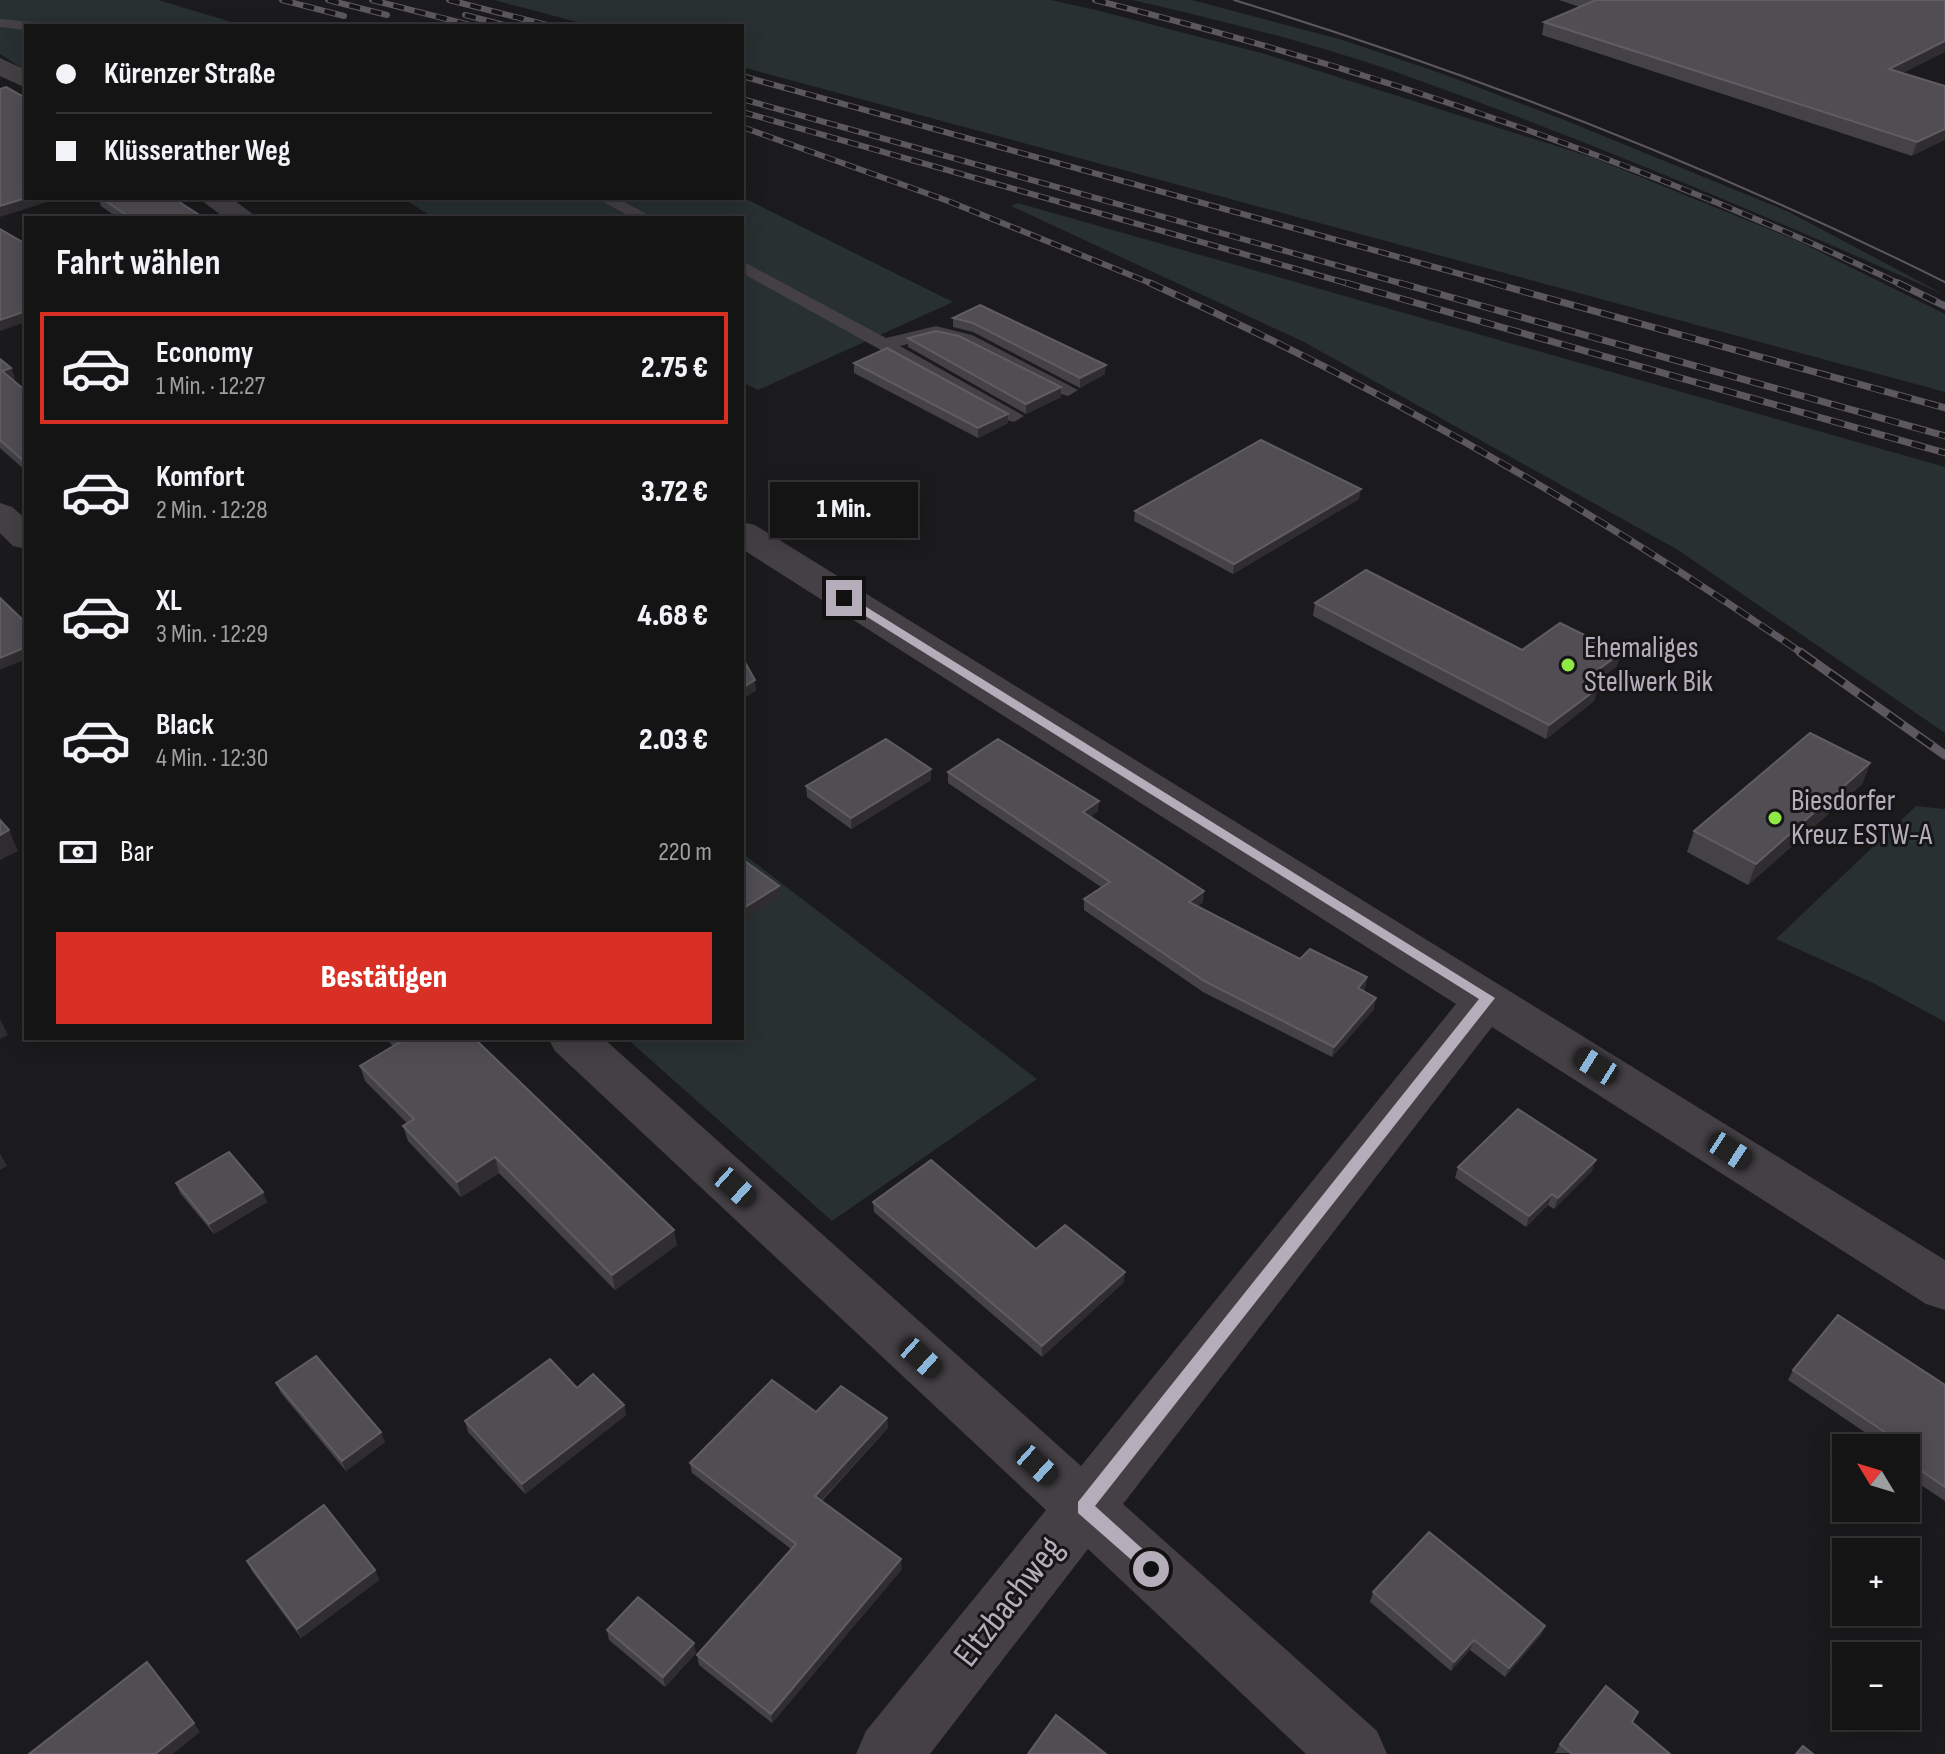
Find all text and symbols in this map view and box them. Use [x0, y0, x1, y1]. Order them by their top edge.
text: Kürenzer Straße [104, 56, 276, 92]
text: Klüsserather Weg [104, 133, 290, 169]
text: Fahrt wählen [56, 242, 220, 285]
icon: car [60, 332, 132, 404]
text: Economy [156, 335, 253, 371]
text: 2.75 € [641, 350, 708, 386]
text: 1 Min. · 12:27 [156, 371, 265, 402]
icon: car [60, 456, 132, 528]
text: Komfort [156, 459, 245, 495]
text: 3.72 € [641, 474, 708, 510]
callout: 1 Min. [770, 482, 918, 538]
text: 1 Min. [816, 494, 872, 525]
text: 2 Min. · 12:28 [156, 495, 268, 526]
icon: car [60, 580, 132, 652]
route end [826, 580, 862, 616]
text: XL [156, 583, 182, 619]
text: 4.68 € [637, 598, 708, 634]
text: 3 Min. · 12:29 [156, 619, 268, 650]
place label: Ehemaliges Stellwerk Bik [1584, 630, 1714, 700]
marker: Ehemaliges Stellwerk Bik [1559, 656, 1577, 674]
icon: car [60, 704, 132, 776]
text: Black [156, 707, 214, 743]
text: 2.03 € [639, 722, 708, 758]
text: 4 Min. · 12:30 [156, 743, 268, 774]
place label: Biesdorfer Kreuz ESTW-A [1791, 783, 1932, 853]
marker: Biesdorfer Kreuz ESTW-A [1766, 809, 1784, 827]
icon: cash [56, 830, 100, 874]
text: Bar [120, 834, 154, 870]
text: 220 m [658, 837, 712, 868]
button: Bestätigen [56, 932, 712, 1024]
car [1569, 1043, 1623, 1089]
car [1703, 1128, 1757, 1174]
car [709, 1162, 761, 1212]
car [895, 1333, 947, 1383]
north arrow [1832, 1434, 1920, 1522]
map controls [1832, 1434, 1920, 1730]
car [1011, 1440, 1063, 1490]
street label: Eltzbachweg [945, 1528, 1073, 1676]
button: + [1832, 1538, 1920, 1626]
route start [1133, 1551, 1169, 1587]
button: − [1832, 1642, 1920, 1730]

